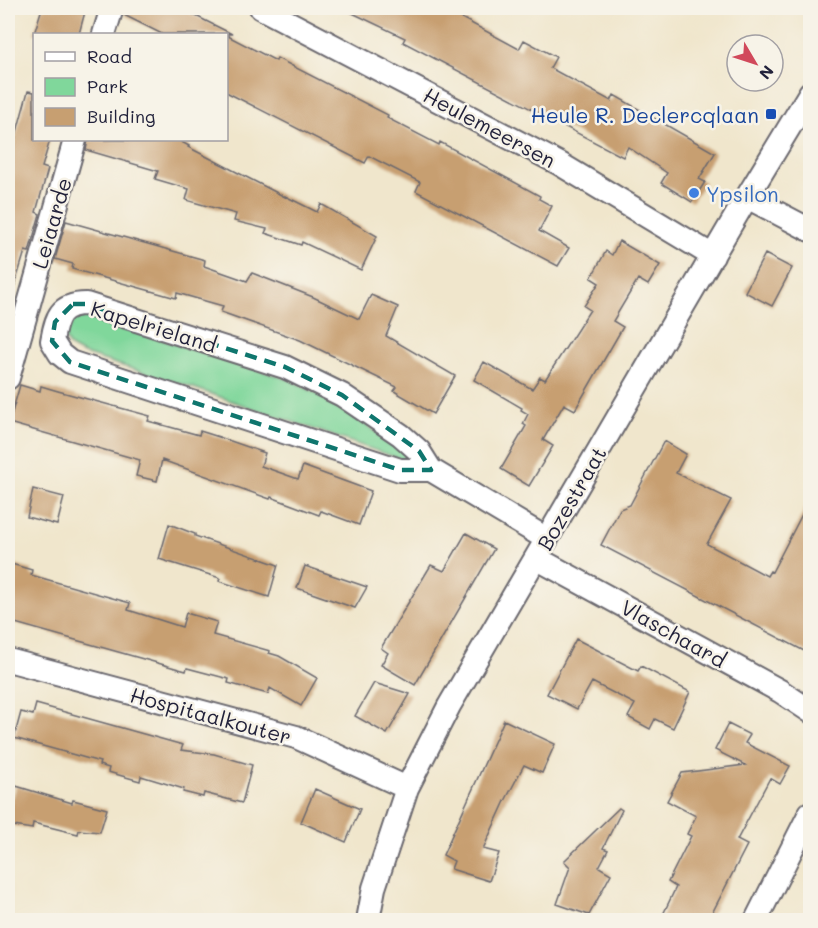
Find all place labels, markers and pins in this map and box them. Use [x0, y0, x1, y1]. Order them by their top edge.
place label: Heule R. Declercqlaan [531, 101, 759, 128]
marker: Heule R. Declercqlaan [764, 107, 778, 121]
place label: Ypsilon [706, 180, 779, 207]
marker: Ypsilon [687, 186, 701, 200]

